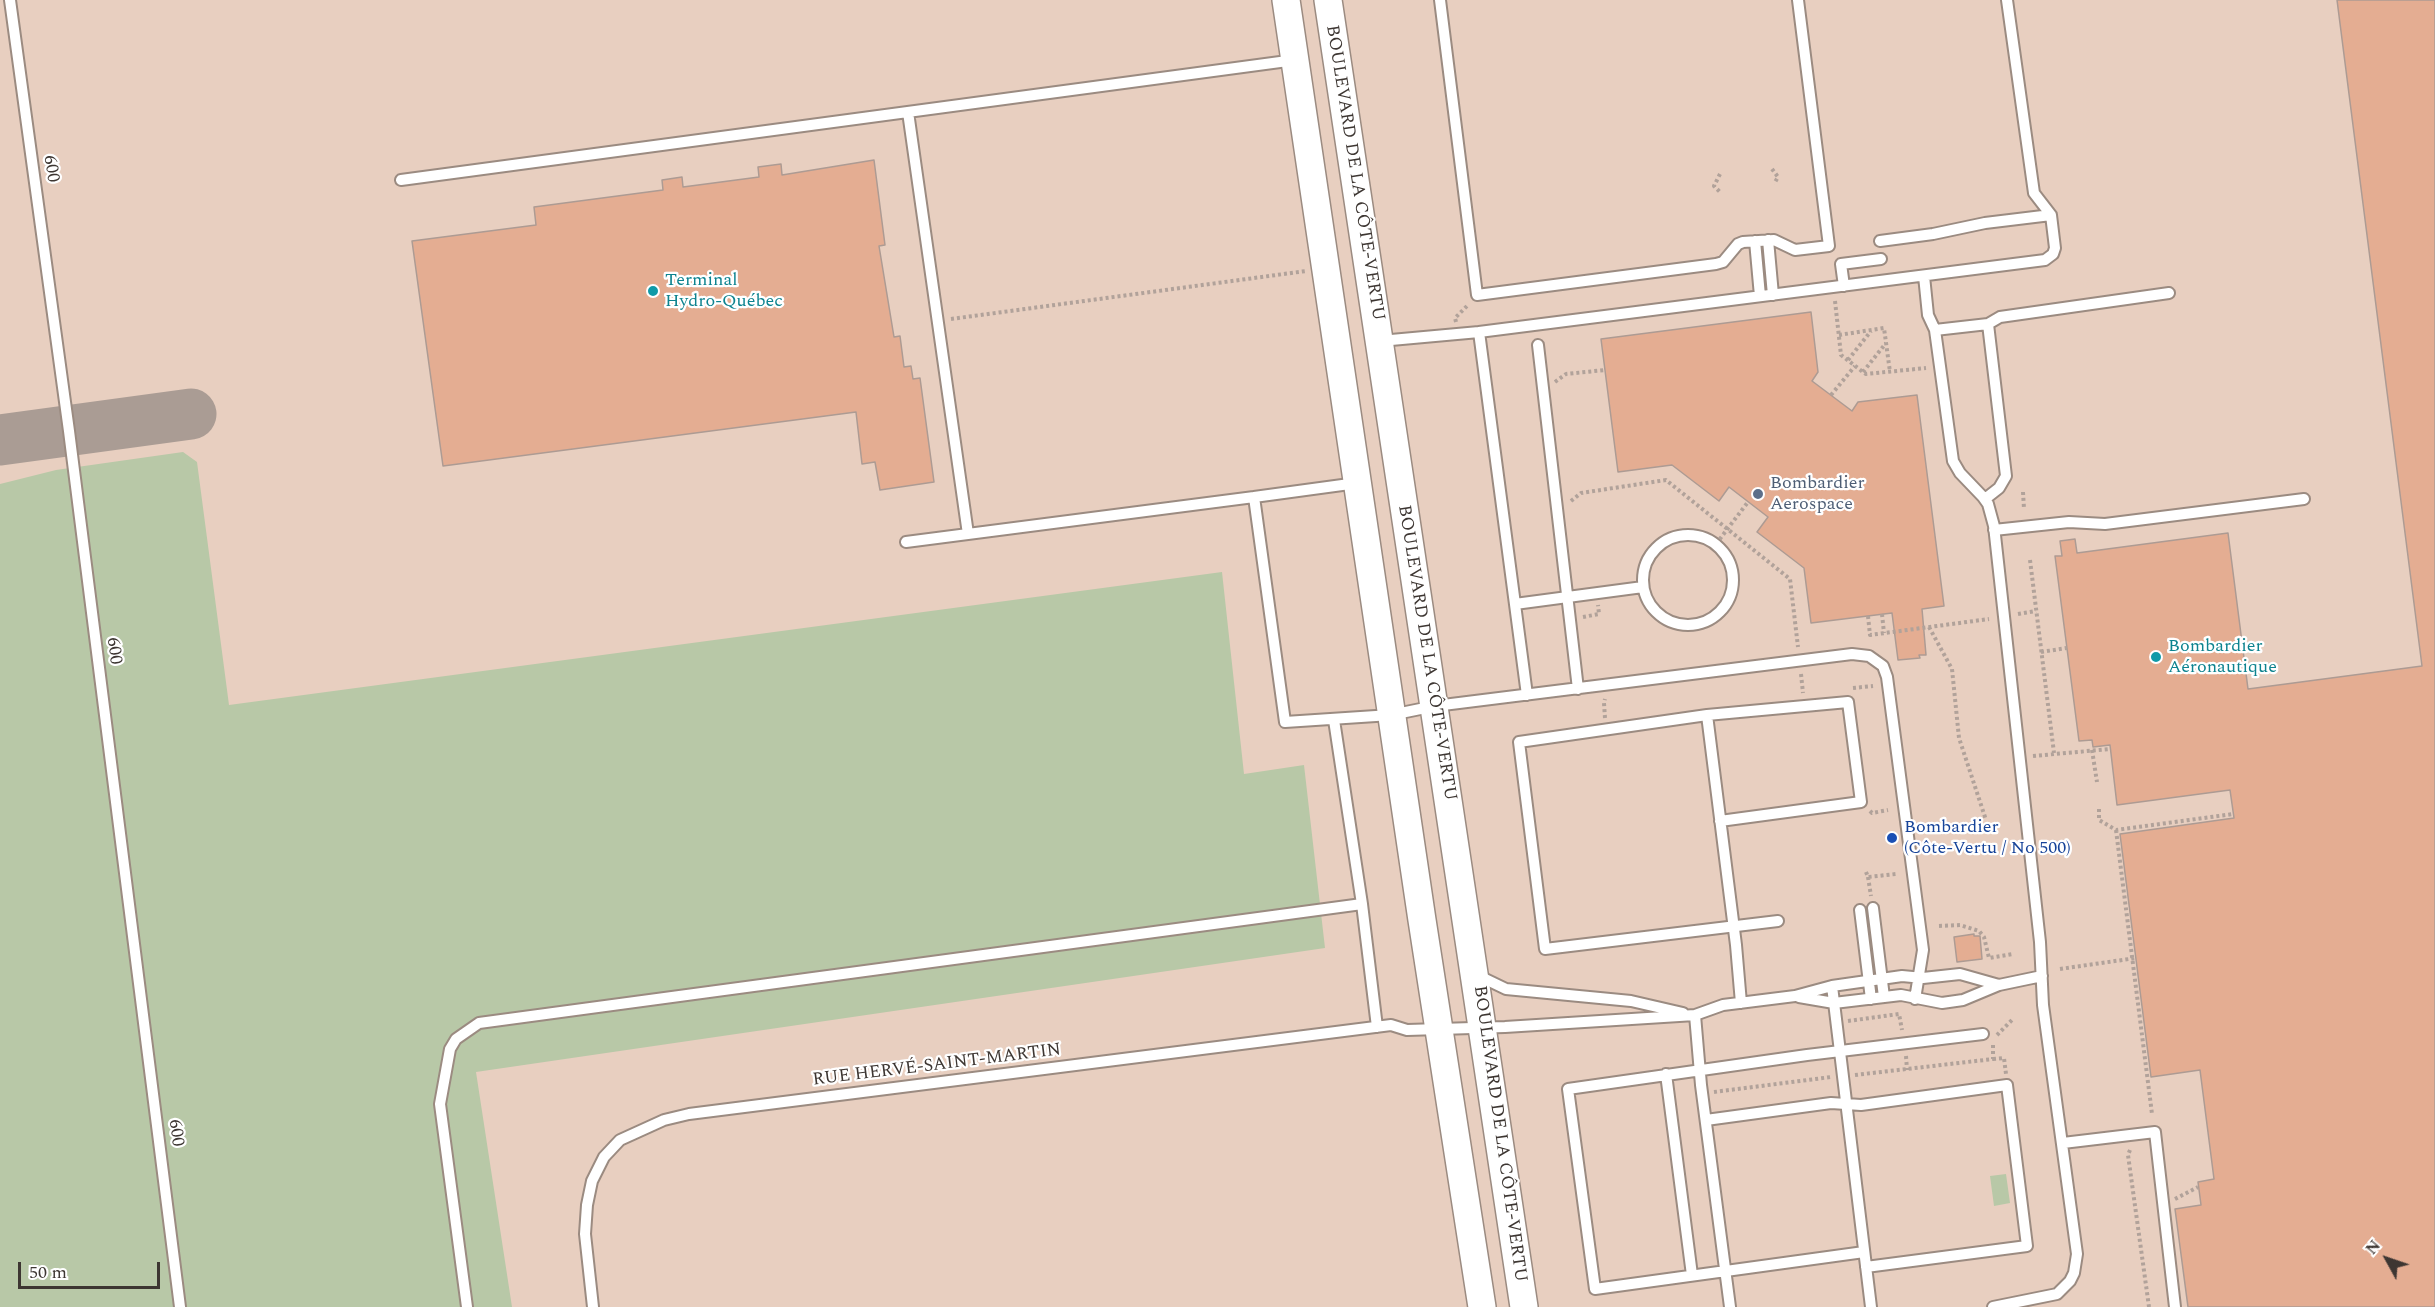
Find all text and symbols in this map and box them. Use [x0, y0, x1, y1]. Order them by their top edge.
street label: BOULEVARD DE LA CÔTE-VERTU [1320, 23, 1388, 323]
street label: 600 [37, 154, 63, 184]
place label: Terminal Hydro-Québec [665, 270, 783, 312]
marker: Terminal Hydro-Québec [646, 284, 660, 298]
place label: Bombardier Aerospace [1770, 473, 1865, 516]
marker: Bombardier Aerospace [1751, 487, 1765, 501]
street label: BOULEVARD DE LA CÔTE-VERTU [1392, 503, 1460, 803]
street label: 600 [101, 636, 125, 666]
place label: Bombardier Aéronautique [2168, 636, 2277, 678]
marker: Bombardier Aéronautique [2149, 650, 2163, 664]
place label: Bombardier (Côte-Vertu / No 500) [1904, 817, 2071, 860]
marker: Bombardier (Côte-Vertu / No 500) [1885, 831, 1899, 845]
street label: BOULEVARD DE LA CÔTE-VERTU [1467, 984, 1531, 1284]
street label: RUE HERVÉ-SAINT-MARTIN [811, 1040, 1063, 1092]
street label: 600 [163, 1118, 187, 1148]
north arrow [2357, 1229, 2417, 1289]
text: N [2360, 1235, 2387, 1260]
scale bar [21, 1250, 164, 1288]
text: 50 m [29, 1259, 67, 1286]

